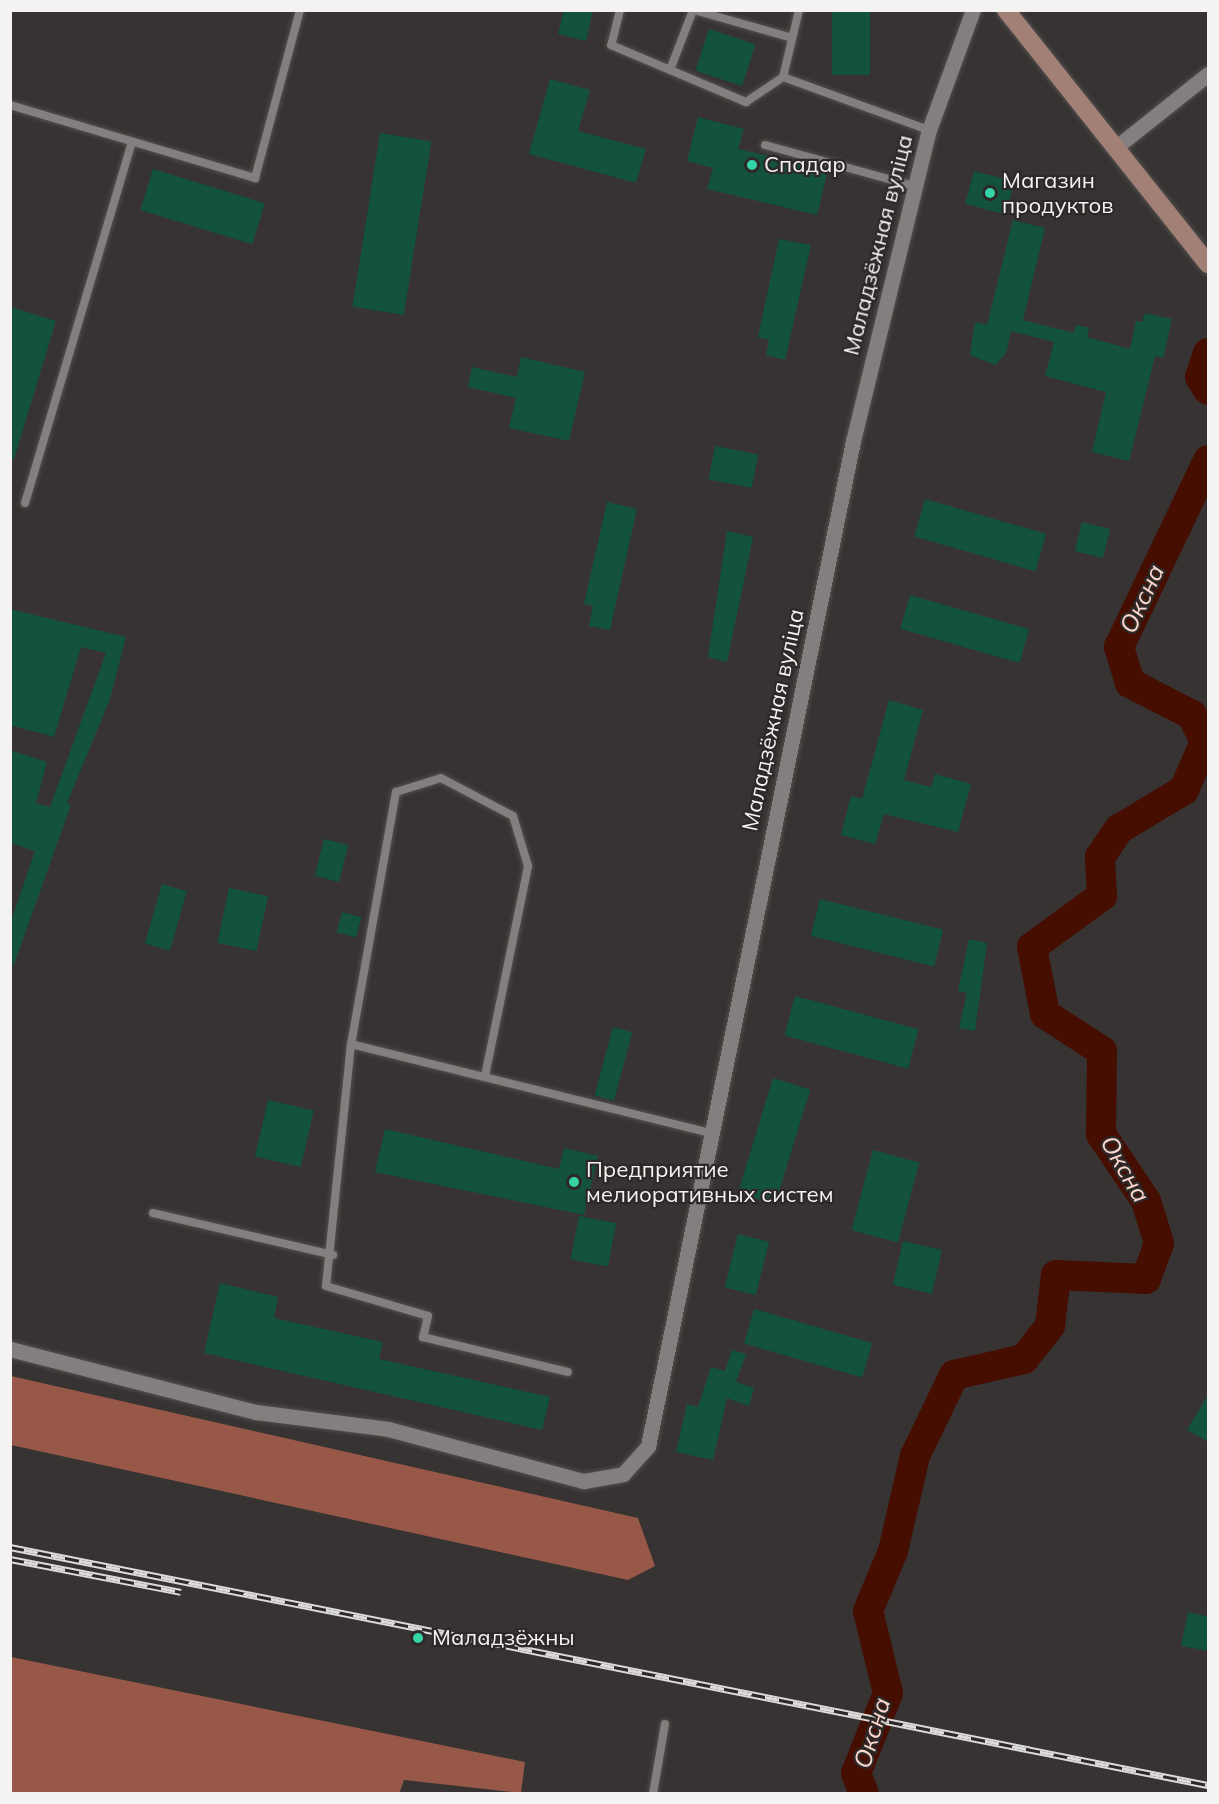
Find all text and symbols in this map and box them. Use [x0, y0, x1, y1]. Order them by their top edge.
street label: Маладзёжная вуліца [838, 132, 918, 358]
place label: Спадар [764, 152, 846, 178]
marker: Спадар [745, 158, 759, 172]
place label: Магазин продуктов [1002, 167, 1113, 218]
marker: Магазин продуктов [983, 186, 997, 200]
water label: Оксна [1114, 560, 1170, 638]
street label: Маладзёжная вуліца [737, 607, 809, 833]
water label: Оксна [1094, 1130, 1156, 1208]
place label: Предприятие мелиоративных систем [586, 1156, 834, 1208]
marker: Предприятие мелиоративных систем [567, 1175, 581, 1189]
place label: Маладзёжны [432, 1625, 575, 1651]
marker: Маладзёжны [409, 1629, 427, 1647]
water label: Оксна [848, 1694, 896, 1772]

